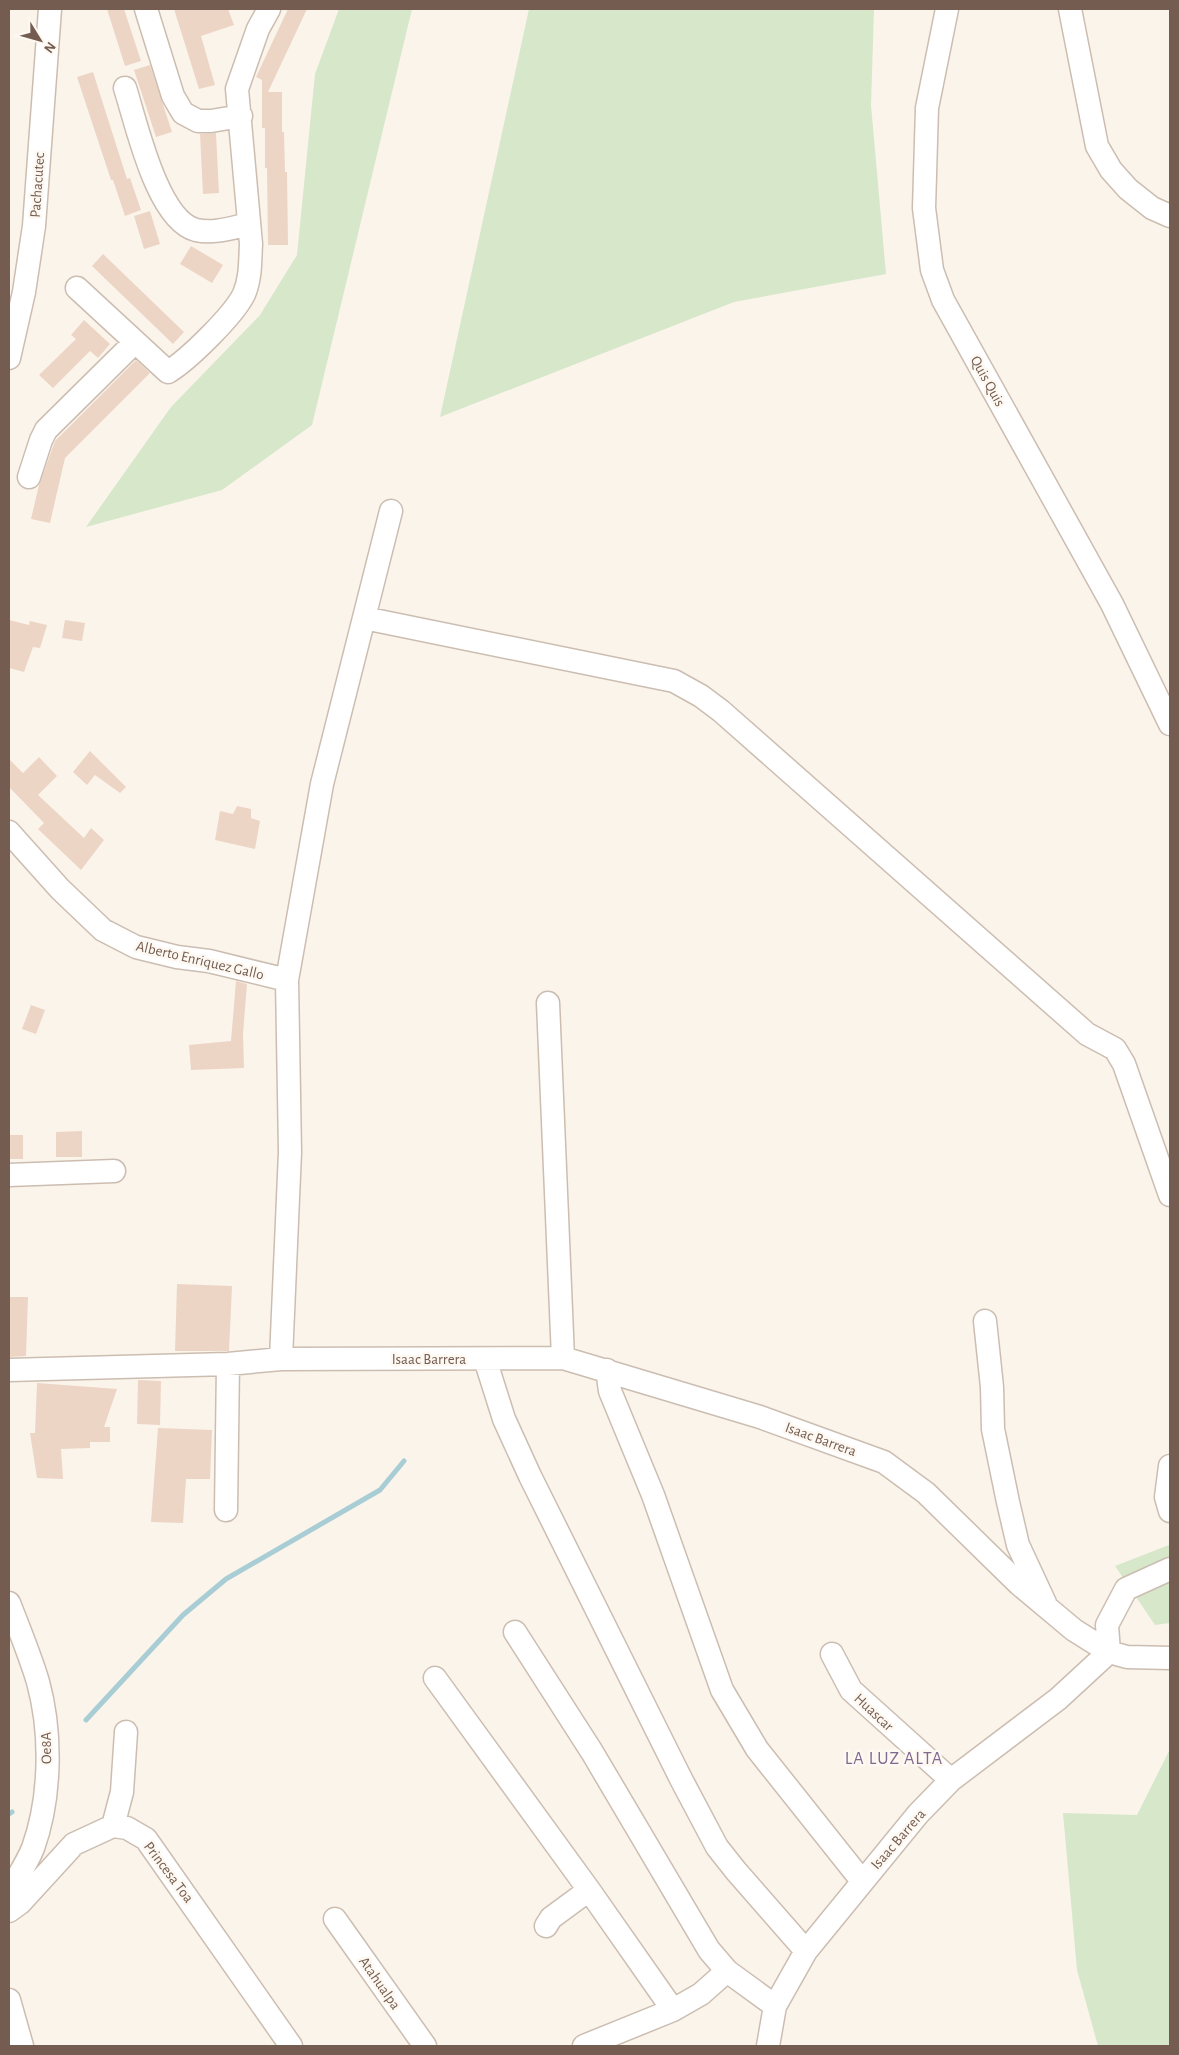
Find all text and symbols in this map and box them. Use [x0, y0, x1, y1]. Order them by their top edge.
north arrow [15, 15, 65, 65]
text: N [41, 39, 58, 55]
street label: Pachacutec [28, 152, 47, 218]
street label: Quis Quis [968, 353, 1008, 409]
street label: Alberto Enriquez Gallo [134, 938, 265, 983]
street label: Isaac Barrera [392, 1352, 466, 1367]
street label: Isaac Barrera [783, 1420, 858, 1459]
street label: Huascar [851, 1691, 896, 1734]
street label: Oe8A [39, 1731, 54, 1764]
district label: LA LUZ ALTA [845, 1750, 943, 1768]
street label: Isaac Barrera [868, 1806, 928, 1872]
street label: Princesa Toa [141, 1839, 196, 1906]
street label: Atahualpa [356, 1954, 403, 2013]

